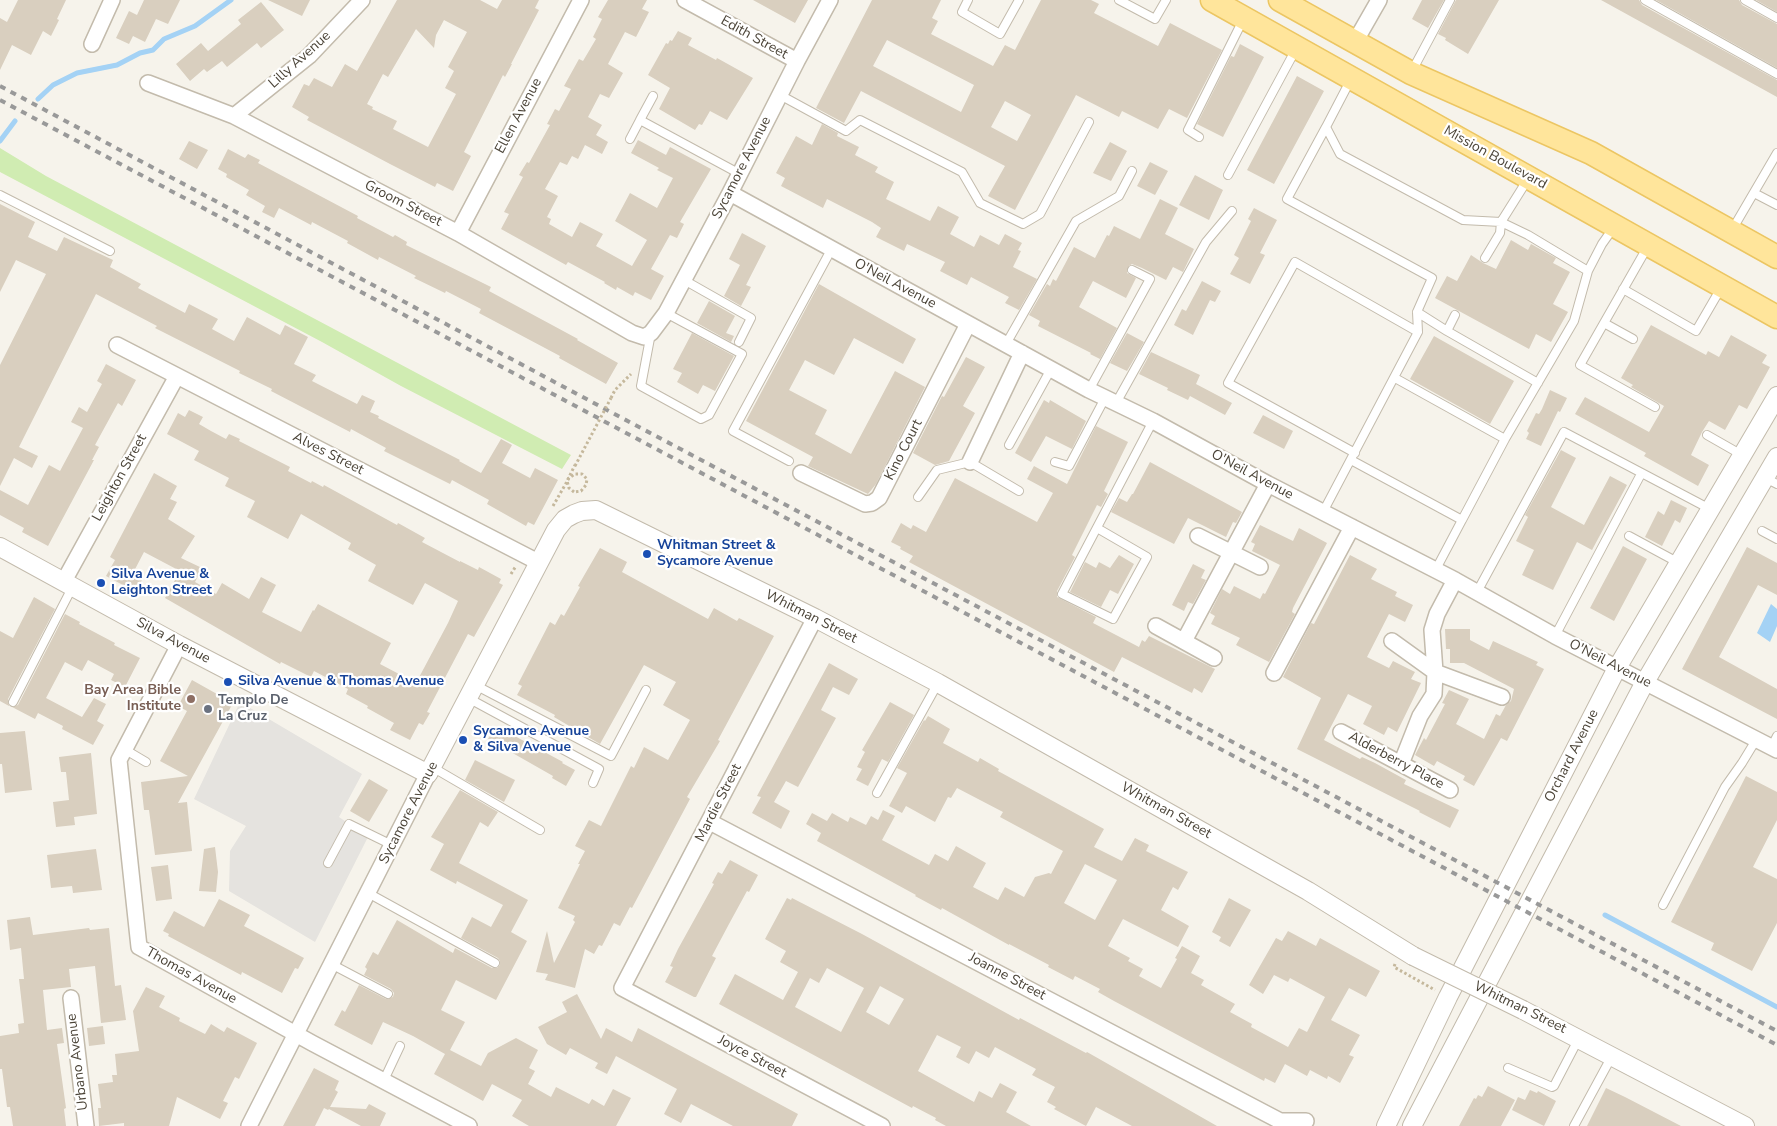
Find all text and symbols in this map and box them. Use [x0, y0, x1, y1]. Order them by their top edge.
street label: Edith Street [717, 13, 791, 63]
street label: Lilly Avenue [266, 28, 334, 92]
street label: Ellen Avenue [492, 75, 546, 157]
street label: Sycamore Avenue [709, 114, 775, 222]
street label: Mission Boulevard [1440, 123, 1550, 193]
street label: Groom Street [362, 177, 444, 231]
street label: O'Neil Avenue [851, 255, 939, 313]
street label: Kino Court [881, 417, 927, 483]
street label: Alves Street [290, 429, 366, 479]
street label: Leighton Street [89, 432, 151, 524]
street label: O'Neil Avenue [1208, 446, 1296, 504]
place label: Whitman Street & Sycamore Avenue [657, 538, 776, 570]
marker: Whitman Street & Sycamore Avenue [641, 548, 653, 560]
place label: Silva Avenue & Leighton Street [111, 567, 212, 600]
marker: Silva Avenue & Leighton Street [95, 577, 107, 589]
street label: Whitman Street [762, 587, 860, 647]
street label: Silva Avenue [133, 614, 213, 668]
street label: O'Neil Avenue [1566, 636, 1654, 692]
place label: Silva Avenue & Thomas Avenue [238, 674, 444, 690]
marker: Silva Avenue & Thomas Avenue [222, 676, 234, 688]
place label: Bay Area Bible Institute [84, 683, 181, 716]
marker: Bay Area Bible Institute [185, 693, 197, 705]
place label: Templo De La Cruz [218, 693, 288, 726]
marker: Templo De La Cruz [202, 703, 214, 715]
street label: Orchard Avenue [1541, 707, 1603, 805]
place label: Sycamore Avenue & Silva Avenue [473, 724, 589, 756]
street label: Alderberry Place [1345, 729, 1447, 793]
marker: Sycamore Avenue & Silva Avenue [457, 734, 469, 746]
street label: Sycamore Avenue [376, 759, 442, 867]
street label: Mardie Street [692, 761, 746, 845]
street label: Whitman Street [1118, 779, 1214, 843]
street label: Thomas Avenue [143, 944, 239, 1008]
street label: Joanne Street [966, 950, 1048, 1004]
street label: Whitman Street [1471, 978, 1569, 1038]
street label: Urbano Avenue [64, 1012, 92, 1112]
street label: Joyce Street [715, 1032, 789, 1082]

